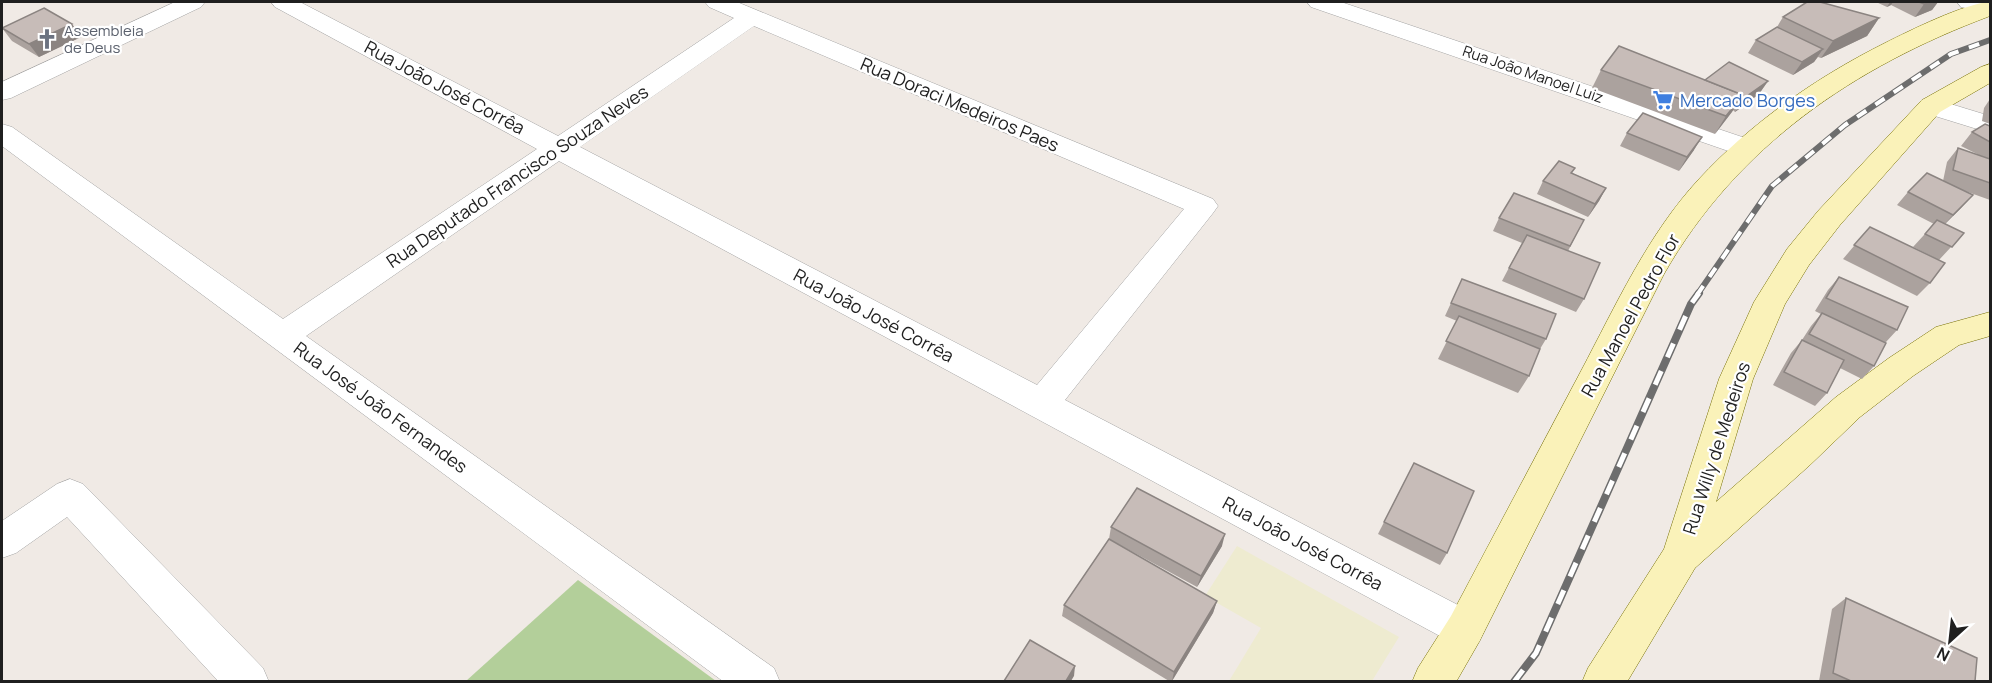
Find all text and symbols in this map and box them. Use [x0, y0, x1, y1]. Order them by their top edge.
place label: Assembleia de Deus [64, 20, 144, 58]
church icon: Assembleia de Deus [35, 27, 59, 51]
street label: Rua João José Corrêa [361, 35, 529, 139]
street label: Rua João Manoel Luiz [1460, 40, 1606, 108]
street label: Rua Doraci Medeiros Paes [857, 51, 1063, 157]
street label: Rua Deputado Francisco Souza Neves [381, 79, 653, 273]
supermarket icon: Mercado Borges [1651, 88, 1675, 112]
place label: Mercado Borges [1680, 88, 1815, 112]
street label: Rua Manoel Pedro Flor [1575, 229, 1685, 401]
street label: Rua João José Corrêa [790, 263, 958, 367]
street label: Rua José João Fernandes [289, 336, 473, 478]
street label: Rua Willy de Medeiros [1677, 359, 1755, 537]
street label: Rua João José Corrêa [1219, 491, 1387, 595]
north arrow [1920, 611, 1980, 671]
text: N [1933, 642, 1953, 667]

